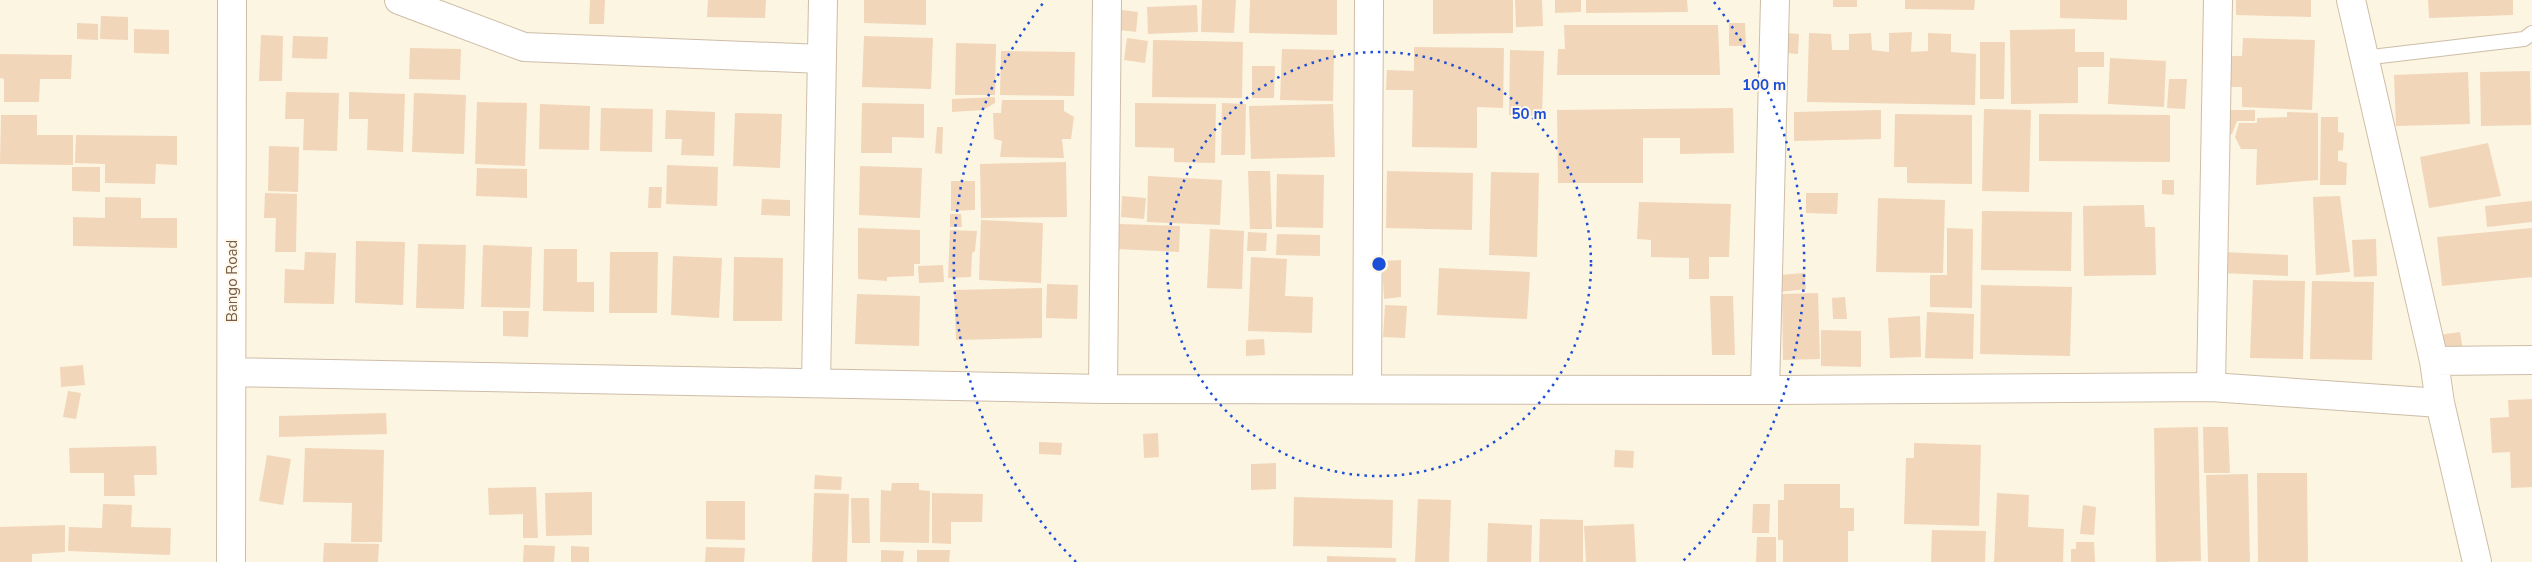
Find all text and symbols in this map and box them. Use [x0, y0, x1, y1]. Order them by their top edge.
text: 100 m [1742, 75, 1786, 95]
text: 50 m [1511, 104, 1547, 124]
street label: Bango Road [222, 240, 242, 322]
centre of rings [1370, 255, 1388, 273]

